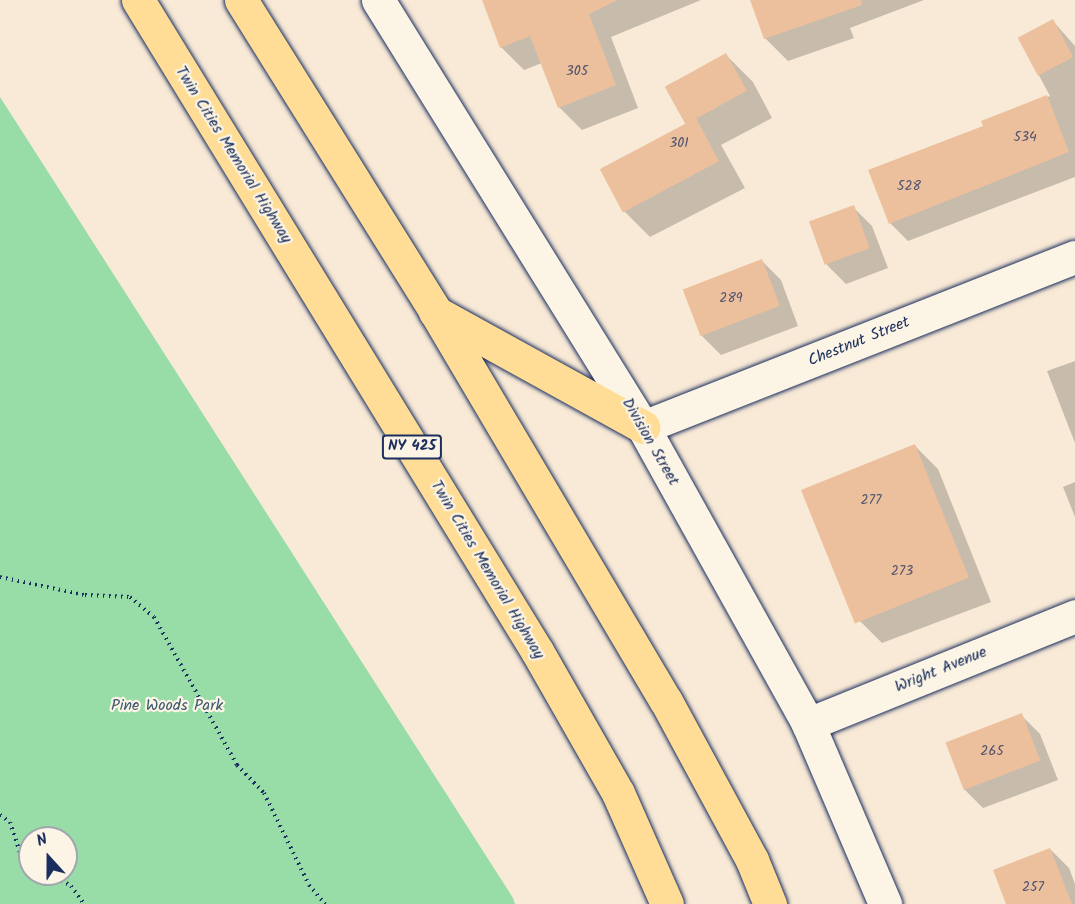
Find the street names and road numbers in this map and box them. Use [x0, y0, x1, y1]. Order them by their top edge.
street label: Twin Cities Memorial Highway [171, 63, 295, 247]
street label: Chestnut Street [805, 313, 913, 371]
street label: Division Street [617, 395, 683, 489]
road number: NY 425 [380, 435, 444, 459]
street label: Twin Cities Memorial Highway [426, 477, 548, 663]
street label: Wright Avenue [892, 643, 990, 697]

